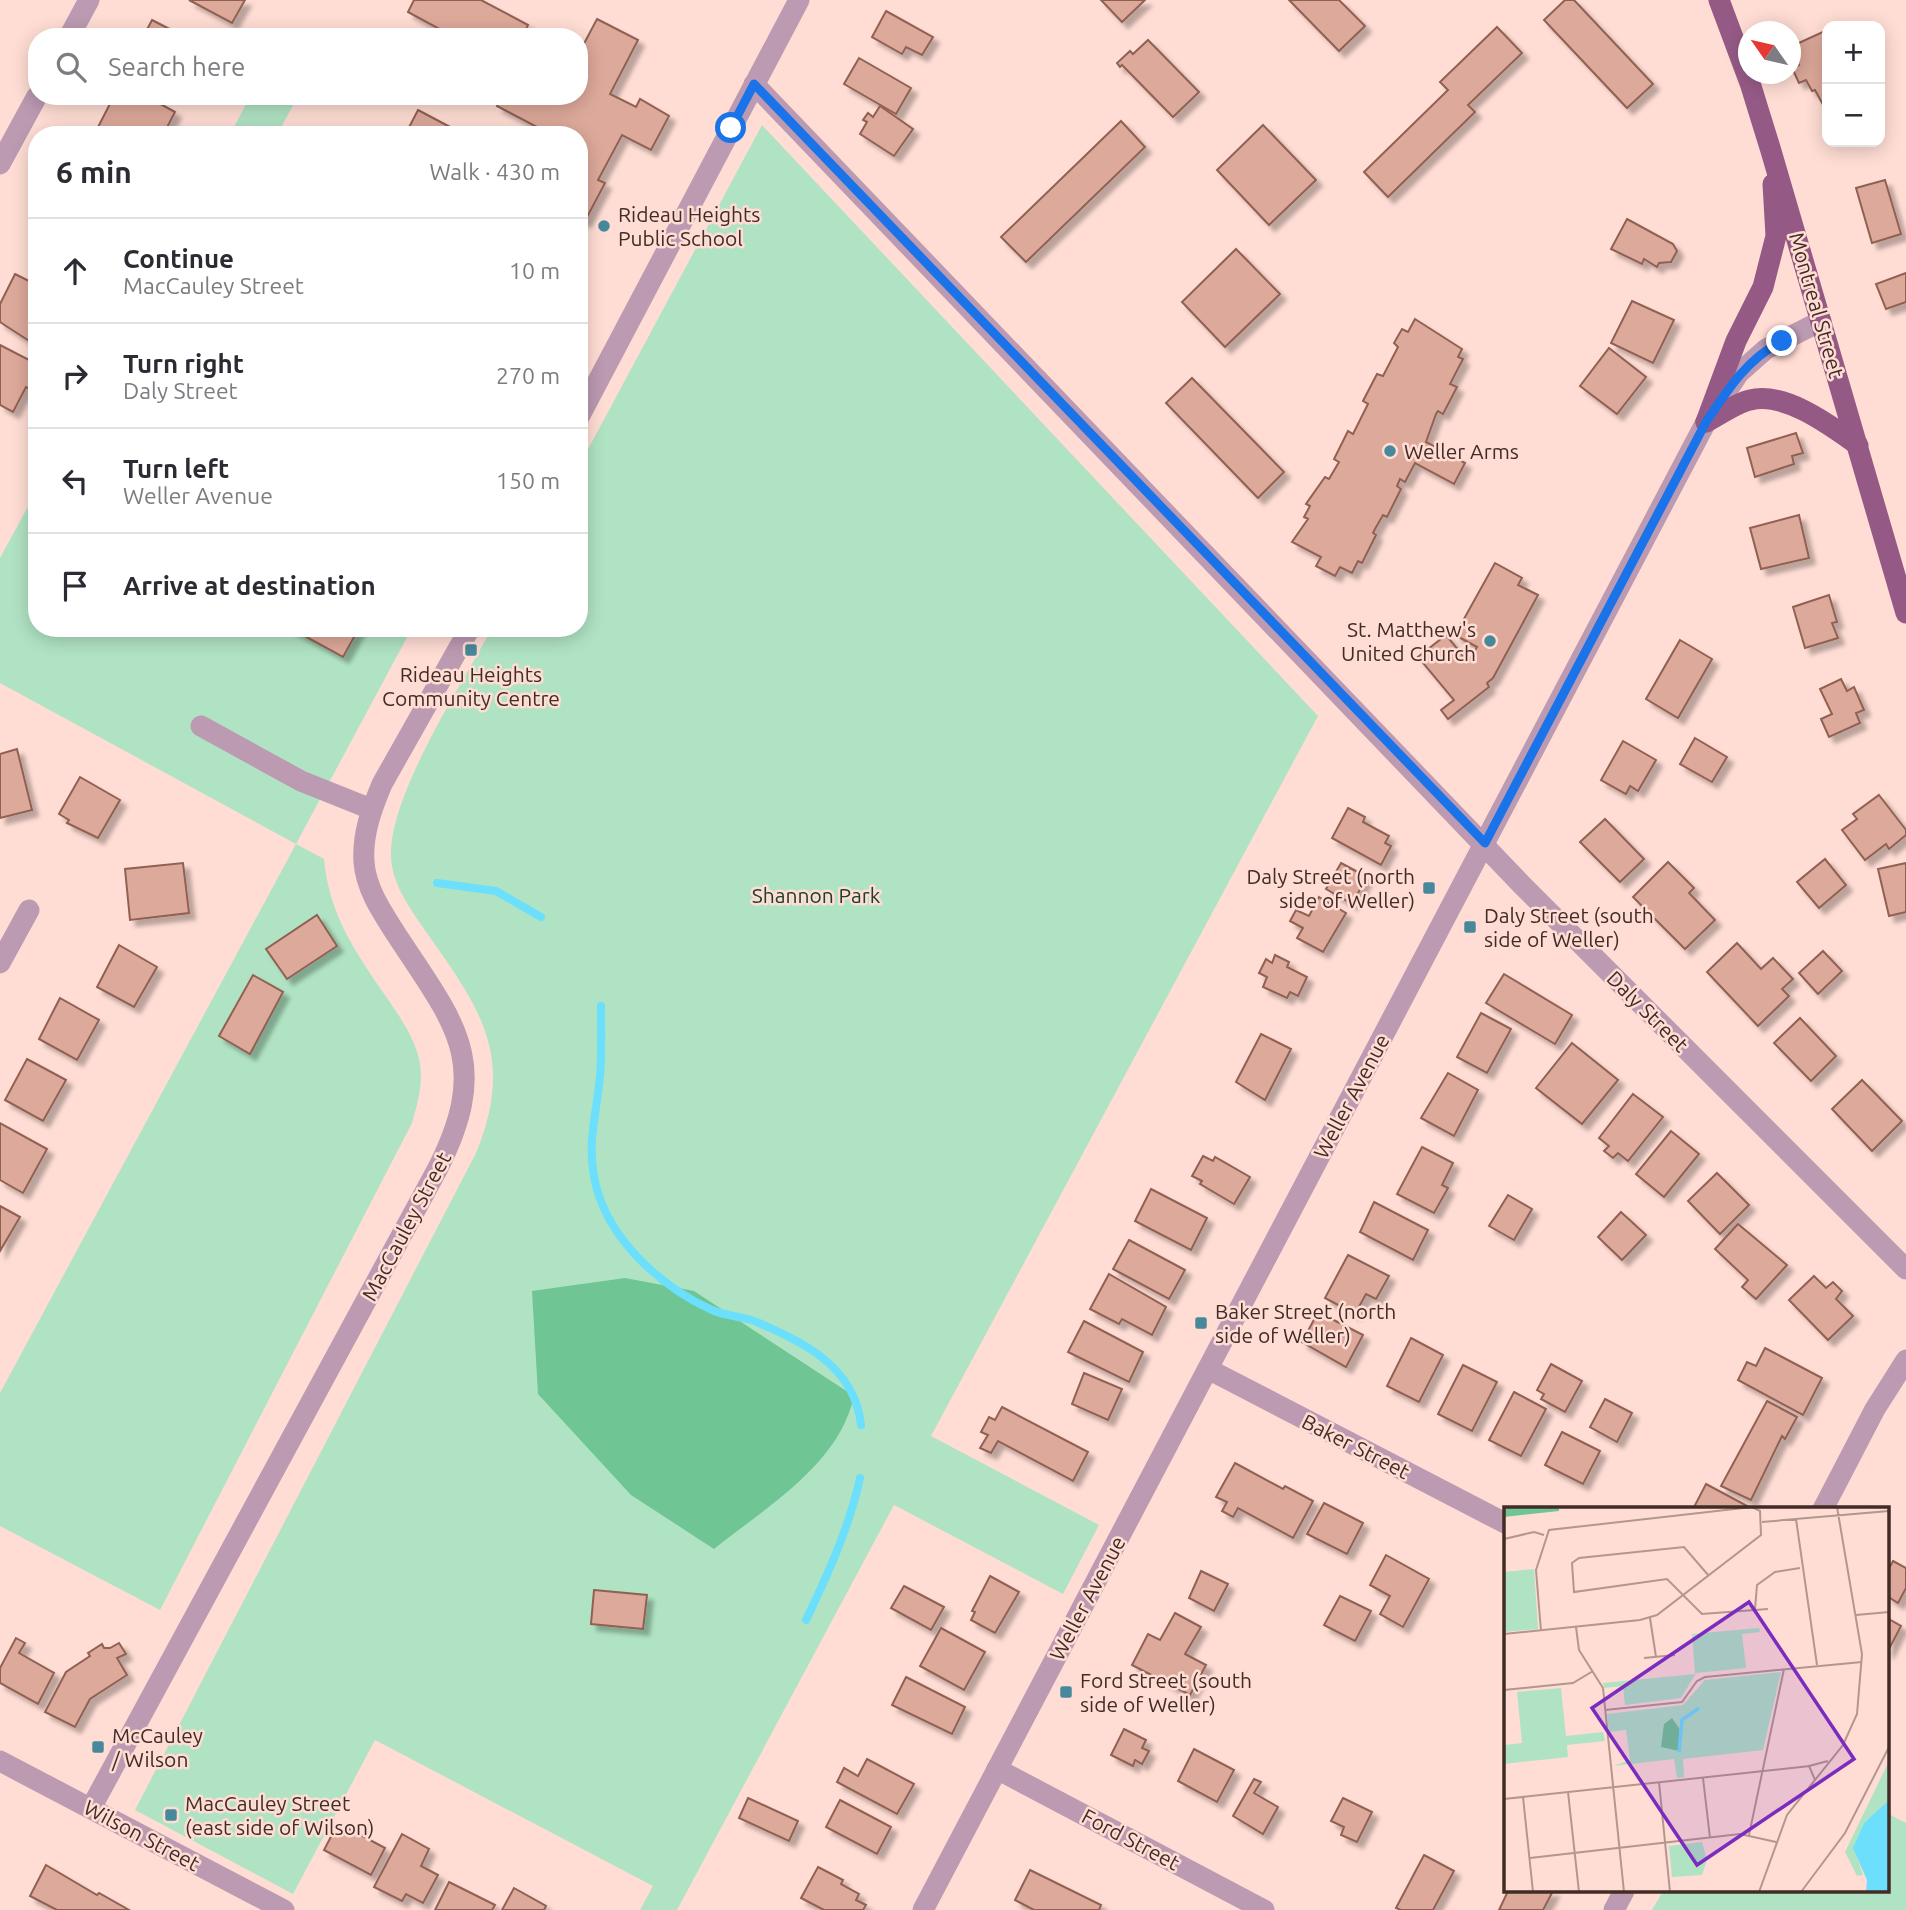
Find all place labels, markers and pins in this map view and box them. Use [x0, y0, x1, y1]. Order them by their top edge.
place label: Rideau Heights Public School [618, 202, 760, 250]
marker: Rideau Heights Public School [596, 218, 612, 234]
place label: Weller Arms [1404, 439, 1519, 463]
marker: Weller Arms [1382, 443, 1398, 459]
place label: St. Matthew's United Church [1341, 617, 1476, 665]
marker: St. Matthew's United Church [1482, 633, 1498, 649]
marker: Rideau Heights Community Centre [463, 642, 479, 658]
place label: Rideau Heights Community Centre [382, 662, 560, 710]
place label: Daly Street (north side of Weller) [1246, 864, 1415, 912]
marker: Daly Street (north side of Weller) [1421, 880, 1437, 896]
place label: Daly Street (south side of Weller) [1484, 903, 1654, 951]
marker: Daly Street (south side of Weller) [1462, 919, 1478, 935]
place label: Baker Street (north side of Weller) [1215, 1299, 1396, 1347]
marker: Baker Street (north side of Weller) [1193, 1315, 1209, 1331]
place label: Ford Street (south side of Weller) [1080, 1668, 1252, 1716]
marker: Ford Street (south side of Weller) [1058, 1684, 1074, 1700]
place label: McCauley / Wilson [111, 1723, 203, 1771]
marker: McCauley / Wilson [90, 1739, 106, 1755]
place label: MacCauley Street (east side of Wilson) [185, 1791, 374, 1839]
marker: MacCauley Street (east side of Wilson) [163, 1807, 179, 1823]

